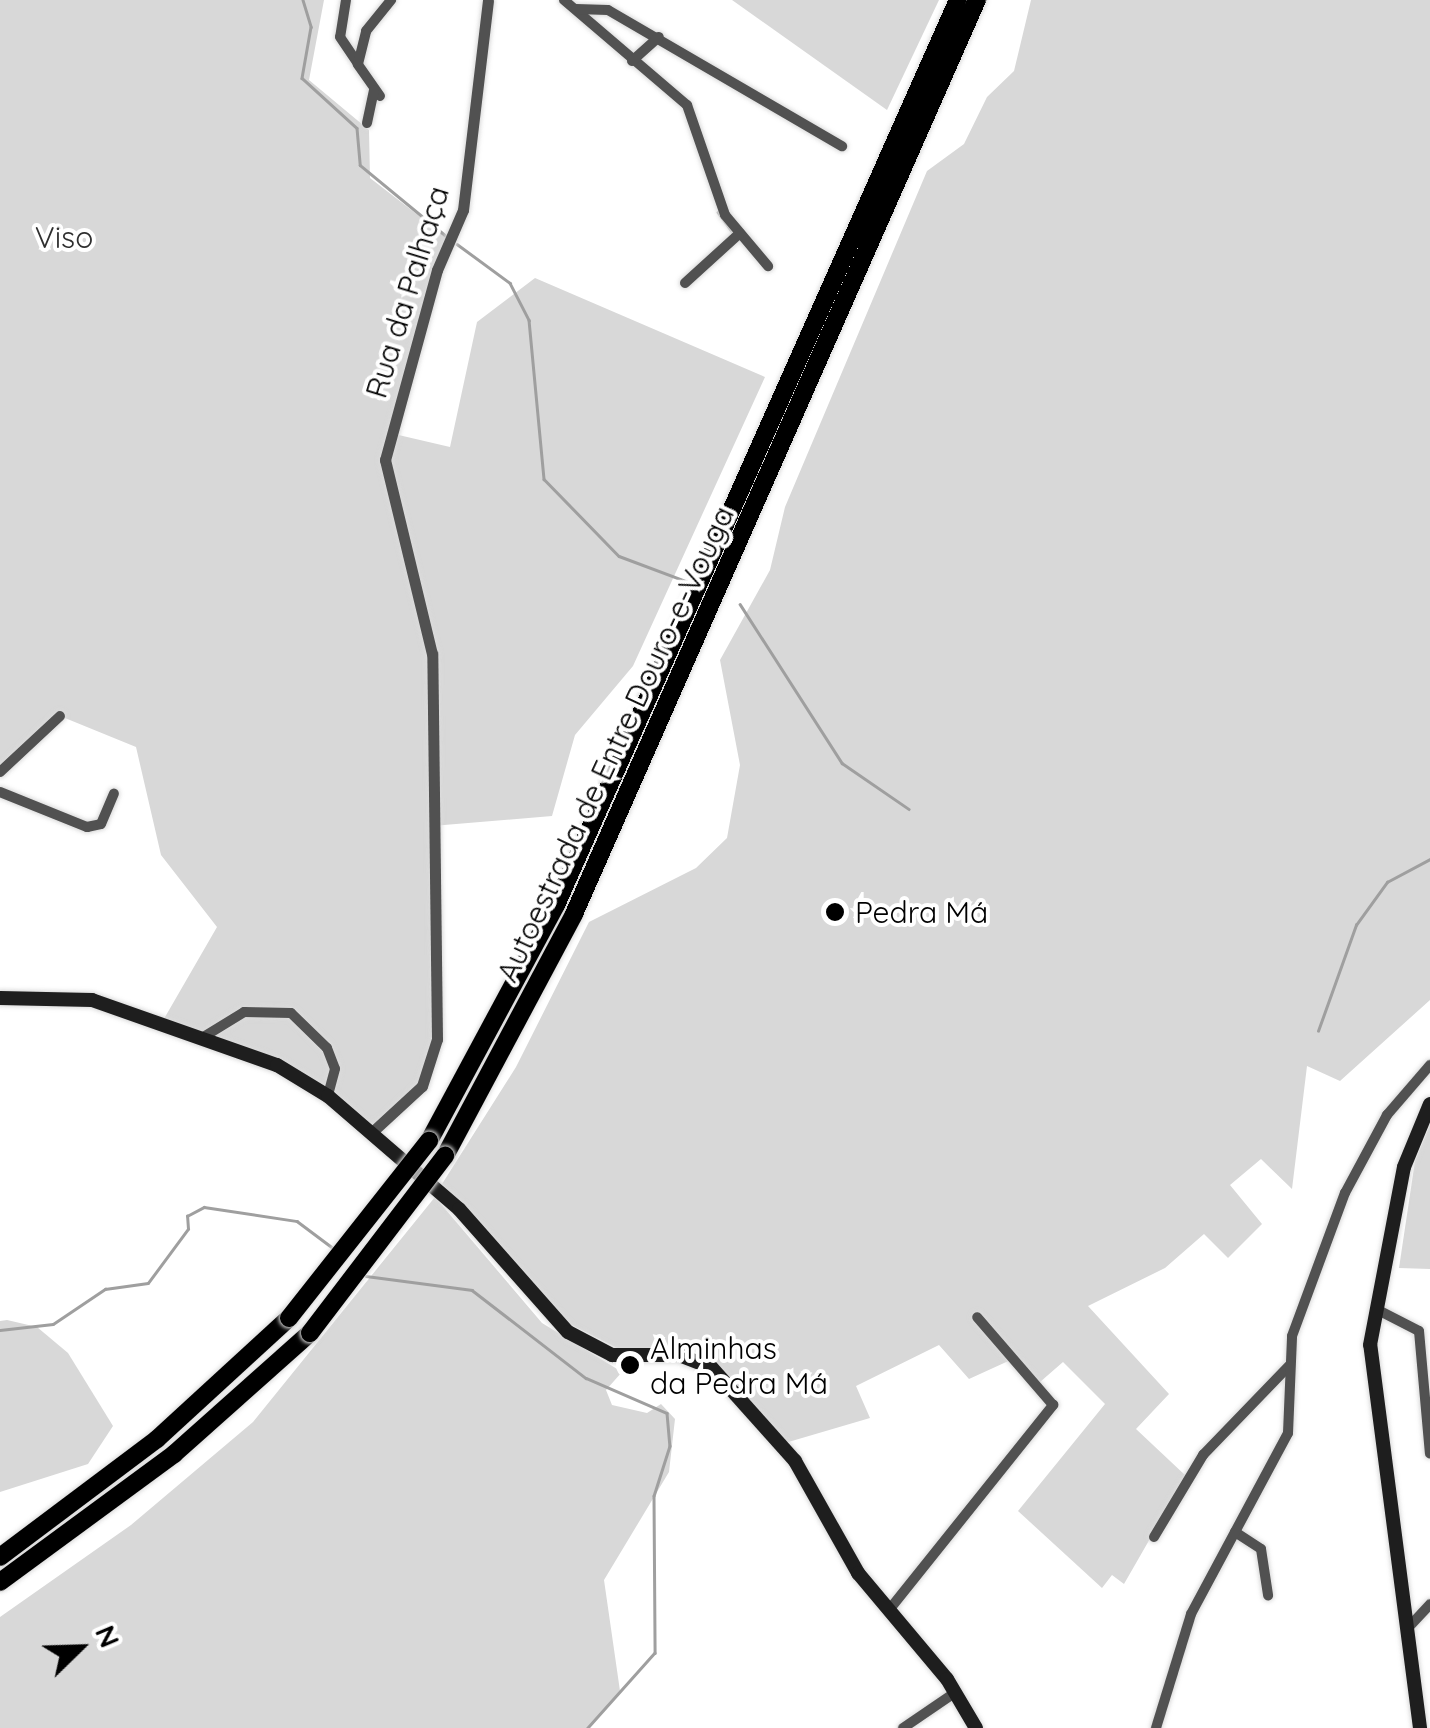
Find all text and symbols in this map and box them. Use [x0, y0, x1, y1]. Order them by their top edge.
street label: Rua da Palhaça [358, 182, 456, 402]
park label: Viso [35, 219, 93, 255]
street label: Autoestrada de Entre Douro-e-Vouga [489, 500, 741, 988]
place label: Pedra Má [855, 894, 988, 930]
marker: Pedra Má [824, 901, 846, 923]
place label: Alminhas da Pedra Má [650, 1330, 828, 1400]
marker: Alminhas da Pedra Má [619, 1354, 641, 1376]
north arrow [30, 1598, 130, 1698]
text: N [88, 1620, 128, 1652]

